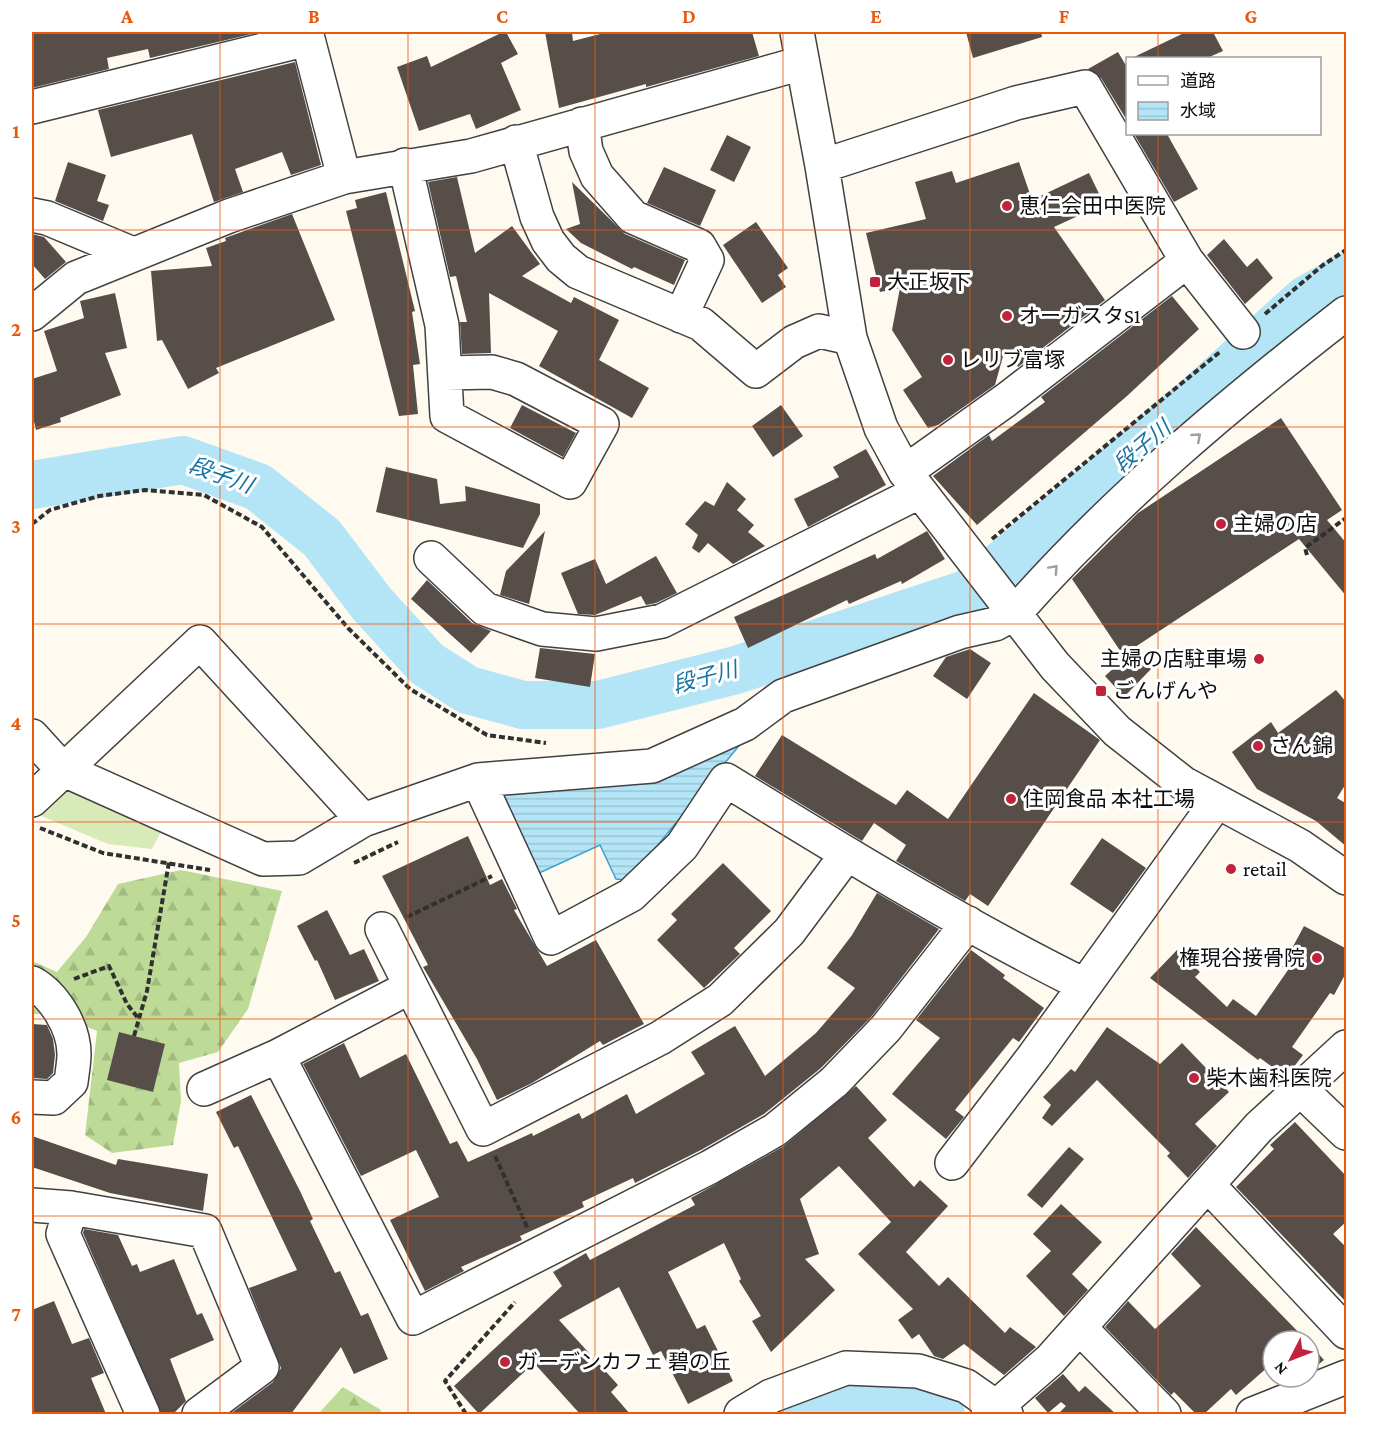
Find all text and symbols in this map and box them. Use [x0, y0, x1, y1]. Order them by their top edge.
text: A [120, 5, 134, 27]
text: B [308, 5, 320, 27]
text: C [496, 5, 508, 27]
text: D [682, 5, 696, 27]
text: E [870, 5, 882, 27]
text: F [1059, 5, 1070, 27]
text: G [1245, 5, 1258, 27]
legend [1126, 57, 1321, 135]
text: 道路 [1180, 71, 1216, 91]
text: 水域 [1180, 101, 1216, 121]
text: 1 [12, 120, 20, 142]
place label: 恵仁会田中医院 [1019, 194, 1166, 218]
marker: 恵仁会田中医院 [1000, 199, 1014, 213]
place label: 大正坂下 [887, 270, 971, 294]
marker: 大正坂下 [868, 275, 882, 289]
place label: オーガスタS1 [1019, 304, 1141, 328]
marker: オーガスタS1 [1000, 309, 1014, 323]
text: 2 [11, 318, 21, 340]
place label: レリブ富塚 [960, 348, 1065, 372]
marker: レリブ富塚 [941, 353, 955, 367]
water label: 段子川 [1109, 414, 1177, 477]
one-way arrow [1190, 433, 1201, 444]
water label: 段子川 [186, 452, 258, 499]
place label: 主婦の店 [1233, 512, 1317, 536]
text: 3 [11, 515, 21, 537]
marker: 主婦の店 [1214, 517, 1228, 531]
one-way arrow [1047, 566, 1058, 576]
place label: 主婦の店駐車場 [1100, 647, 1247, 671]
marker: 主婦の店駐車場 [1252, 652, 1266, 666]
water label: 段子川 [670, 656, 742, 698]
place label: ごんげんや [1113, 679, 1218, 703]
marker: ごんげんや [1094, 684, 1108, 698]
text: 4 [11, 712, 22, 734]
place label: さん錦 [1270, 734, 1333, 758]
marker: さん錦 [1251, 739, 1265, 753]
place label: 住岡食品 本社工場 [1023, 787, 1195, 811]
marker: 住岡食品 本社工場 [1004, 792, 1018, 806]
place label: retail [1243, 857, 1287, 881]
marker: retail [1224, 862, 1238, 876]
text: 5 [11, 909, 21, 931]
place label: 権現谷接骨院 [1179, 946, 1305, 970]
marker: 権現谷接骨院 [1310, 951, 1324, 965]
place label: 柴木歯科医院 [1206, 1066, 1332, 1090]
marker: 柴木歯科医院 [1187, 1071, 1201, 1085]
text: 6 [11, 1106, 21, 1128]
text: 7 [11, 1303, 21, 1325]
north arrow [1261, 1329, 1321, 1389]
place label: ガーデンカフェ 碧の丘 [517, 1350, 731, 1374]
marker: ガーデンカフェ 碧の丘 [498, 1355, 512, 1369]
text: N [1270, 1359, 1290, 1378]

